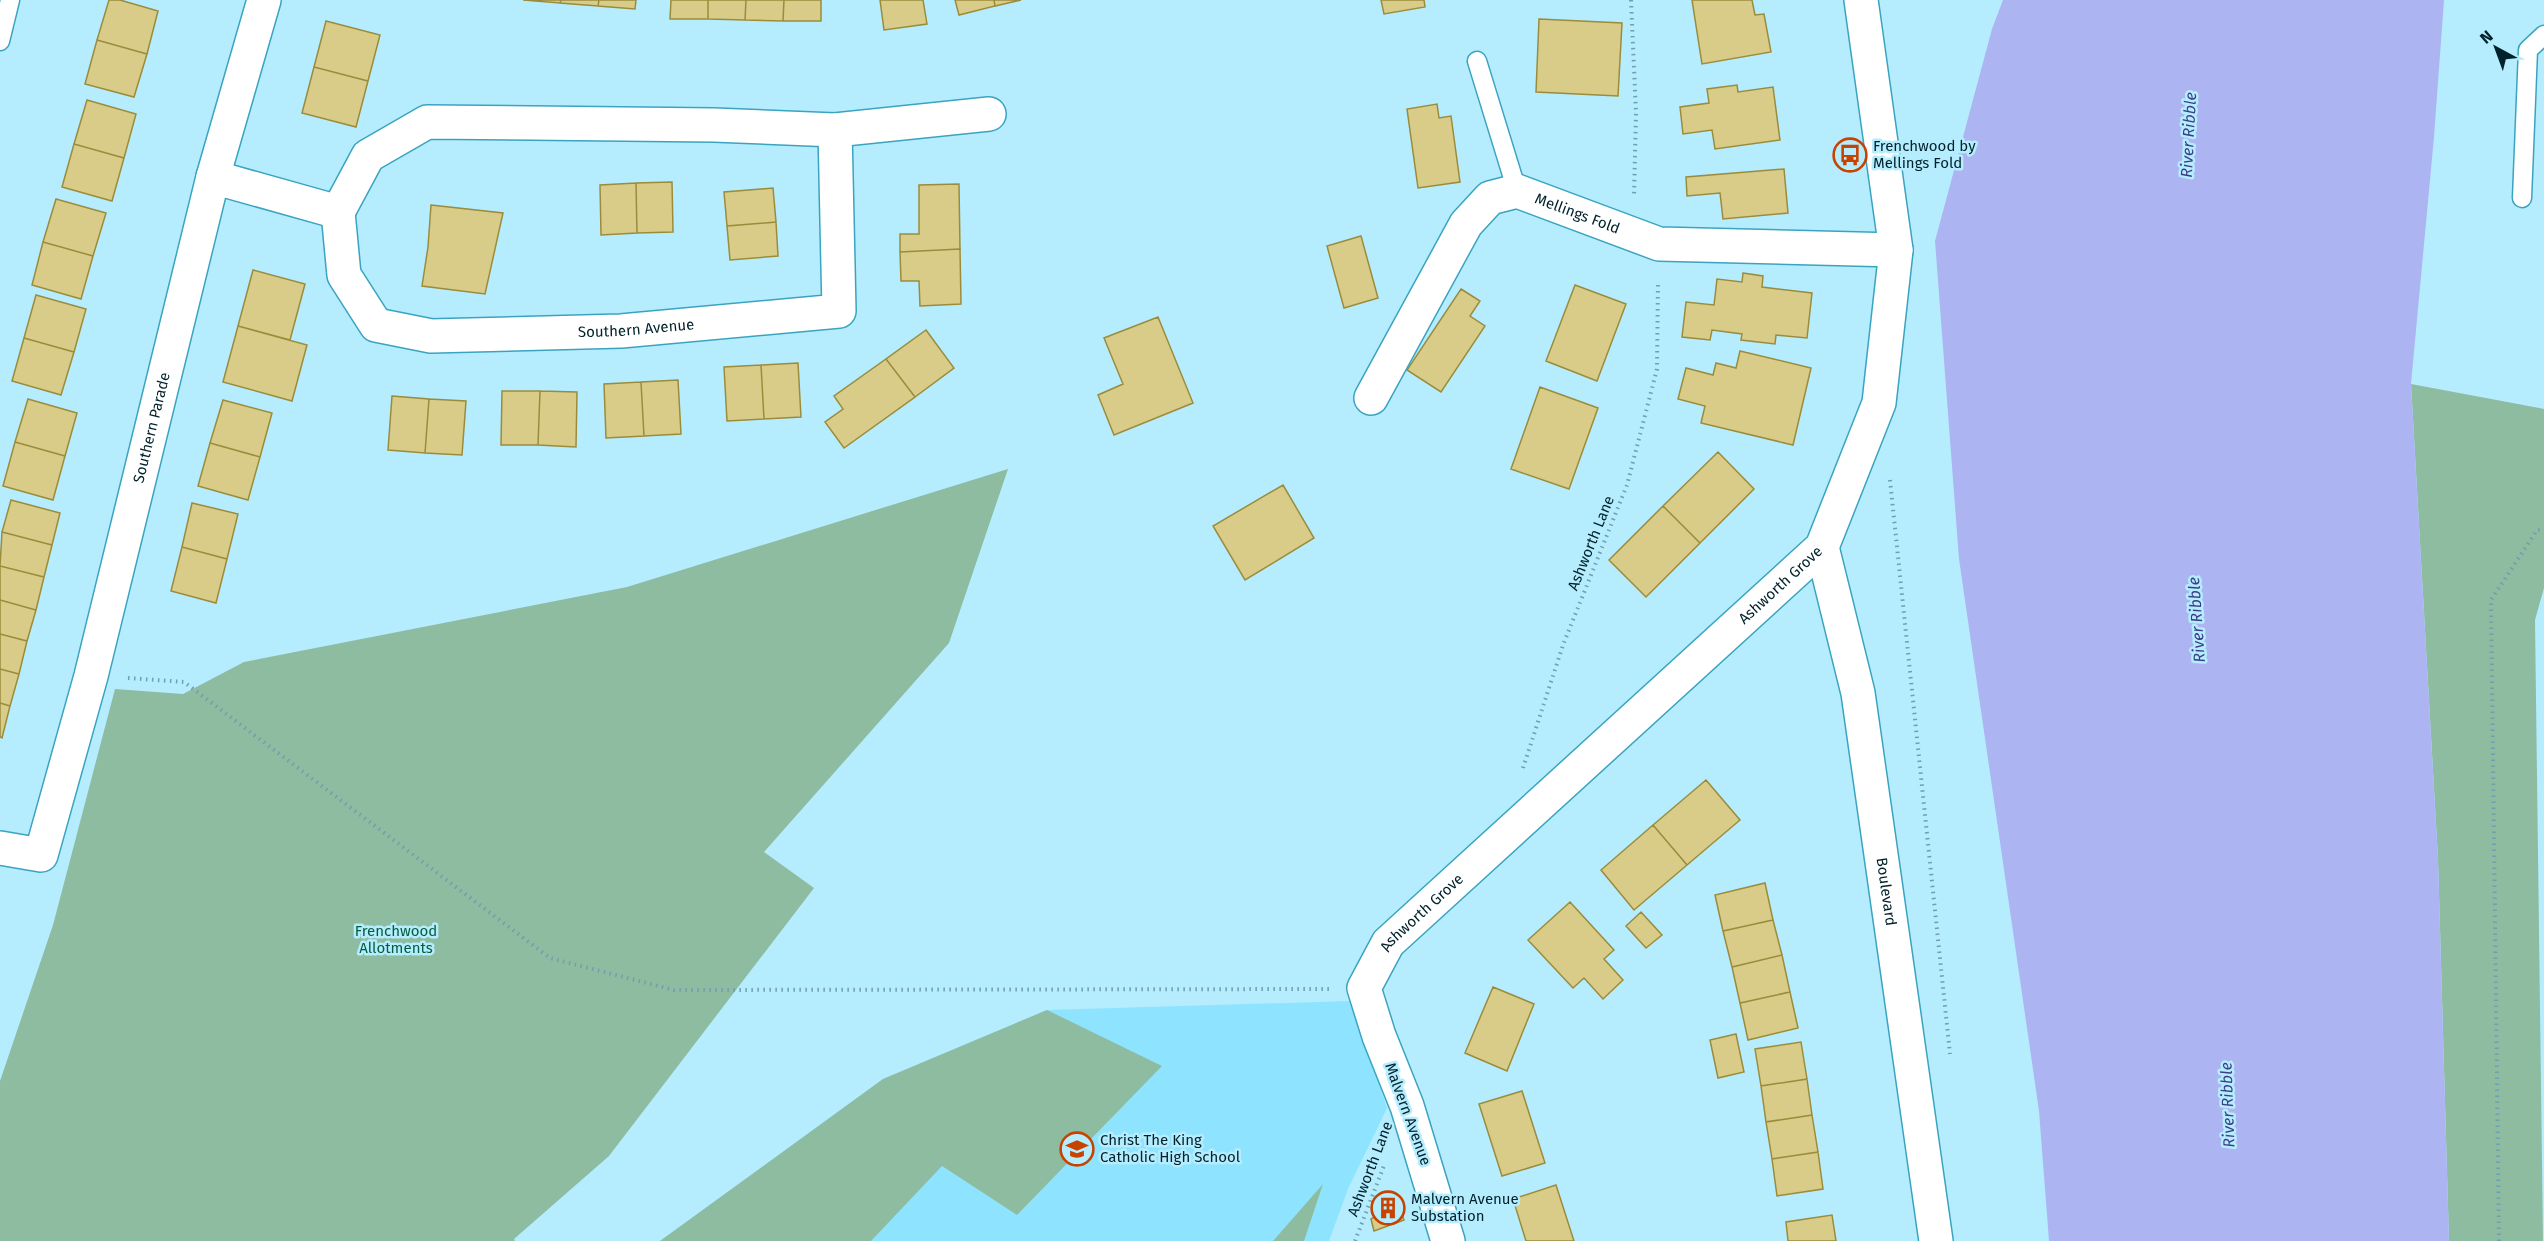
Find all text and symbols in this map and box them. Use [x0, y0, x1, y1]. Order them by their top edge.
north arrow [2466, 18, 2526, 78]
text: N [2476, 26, 2497, 48]
water label: River Ribble [2177, 92, 2200, 178]
bus stop icon: Frenchwood by Mellings Fold [1832, 137, 1868, 173]
place label: Frenchwood by Mellings Fold [1873, 137, 1976, 172]
street label: Mellings Fold [1532, 189, 1622, 238]
street label: Southern Avenue [578, 315, 695, 341]
street label: Southern Parade [129, 371, 174, 485]
street label: Ashworth Lane [1564, 493, 1618, 593]
street label: Ashworth Grove [1735, 542, 1826, 628]
water label: River Ribble [2184, 577, 2209, 663]
street label: Boulevard [1873, 856, 1900, 927]
street label: Ashworth Grove [1376, 870, 1467, 955]
park label: Frenchwood Allotments [355, 922, 437, 957]
street label: Malvern Avenue [1381, 1060, 1435, 1168]
water label: River Ribble [2217, 1062, 2238, 1148]
street label: Ashworth Lane [1344, 1119, 1396, 1219]
school or university icon: Christ The King Catholic High School [1059, 1131, 1095, 1167]
place label: Christ The King Catholic High School [1100, 1131, 1241, 1166]
building icon: Malvern Avenue Substation [1370, 1190, 1406, 1226]
place label: Malvern Avenue Substation [1411, 1190, 1519, 1225]

